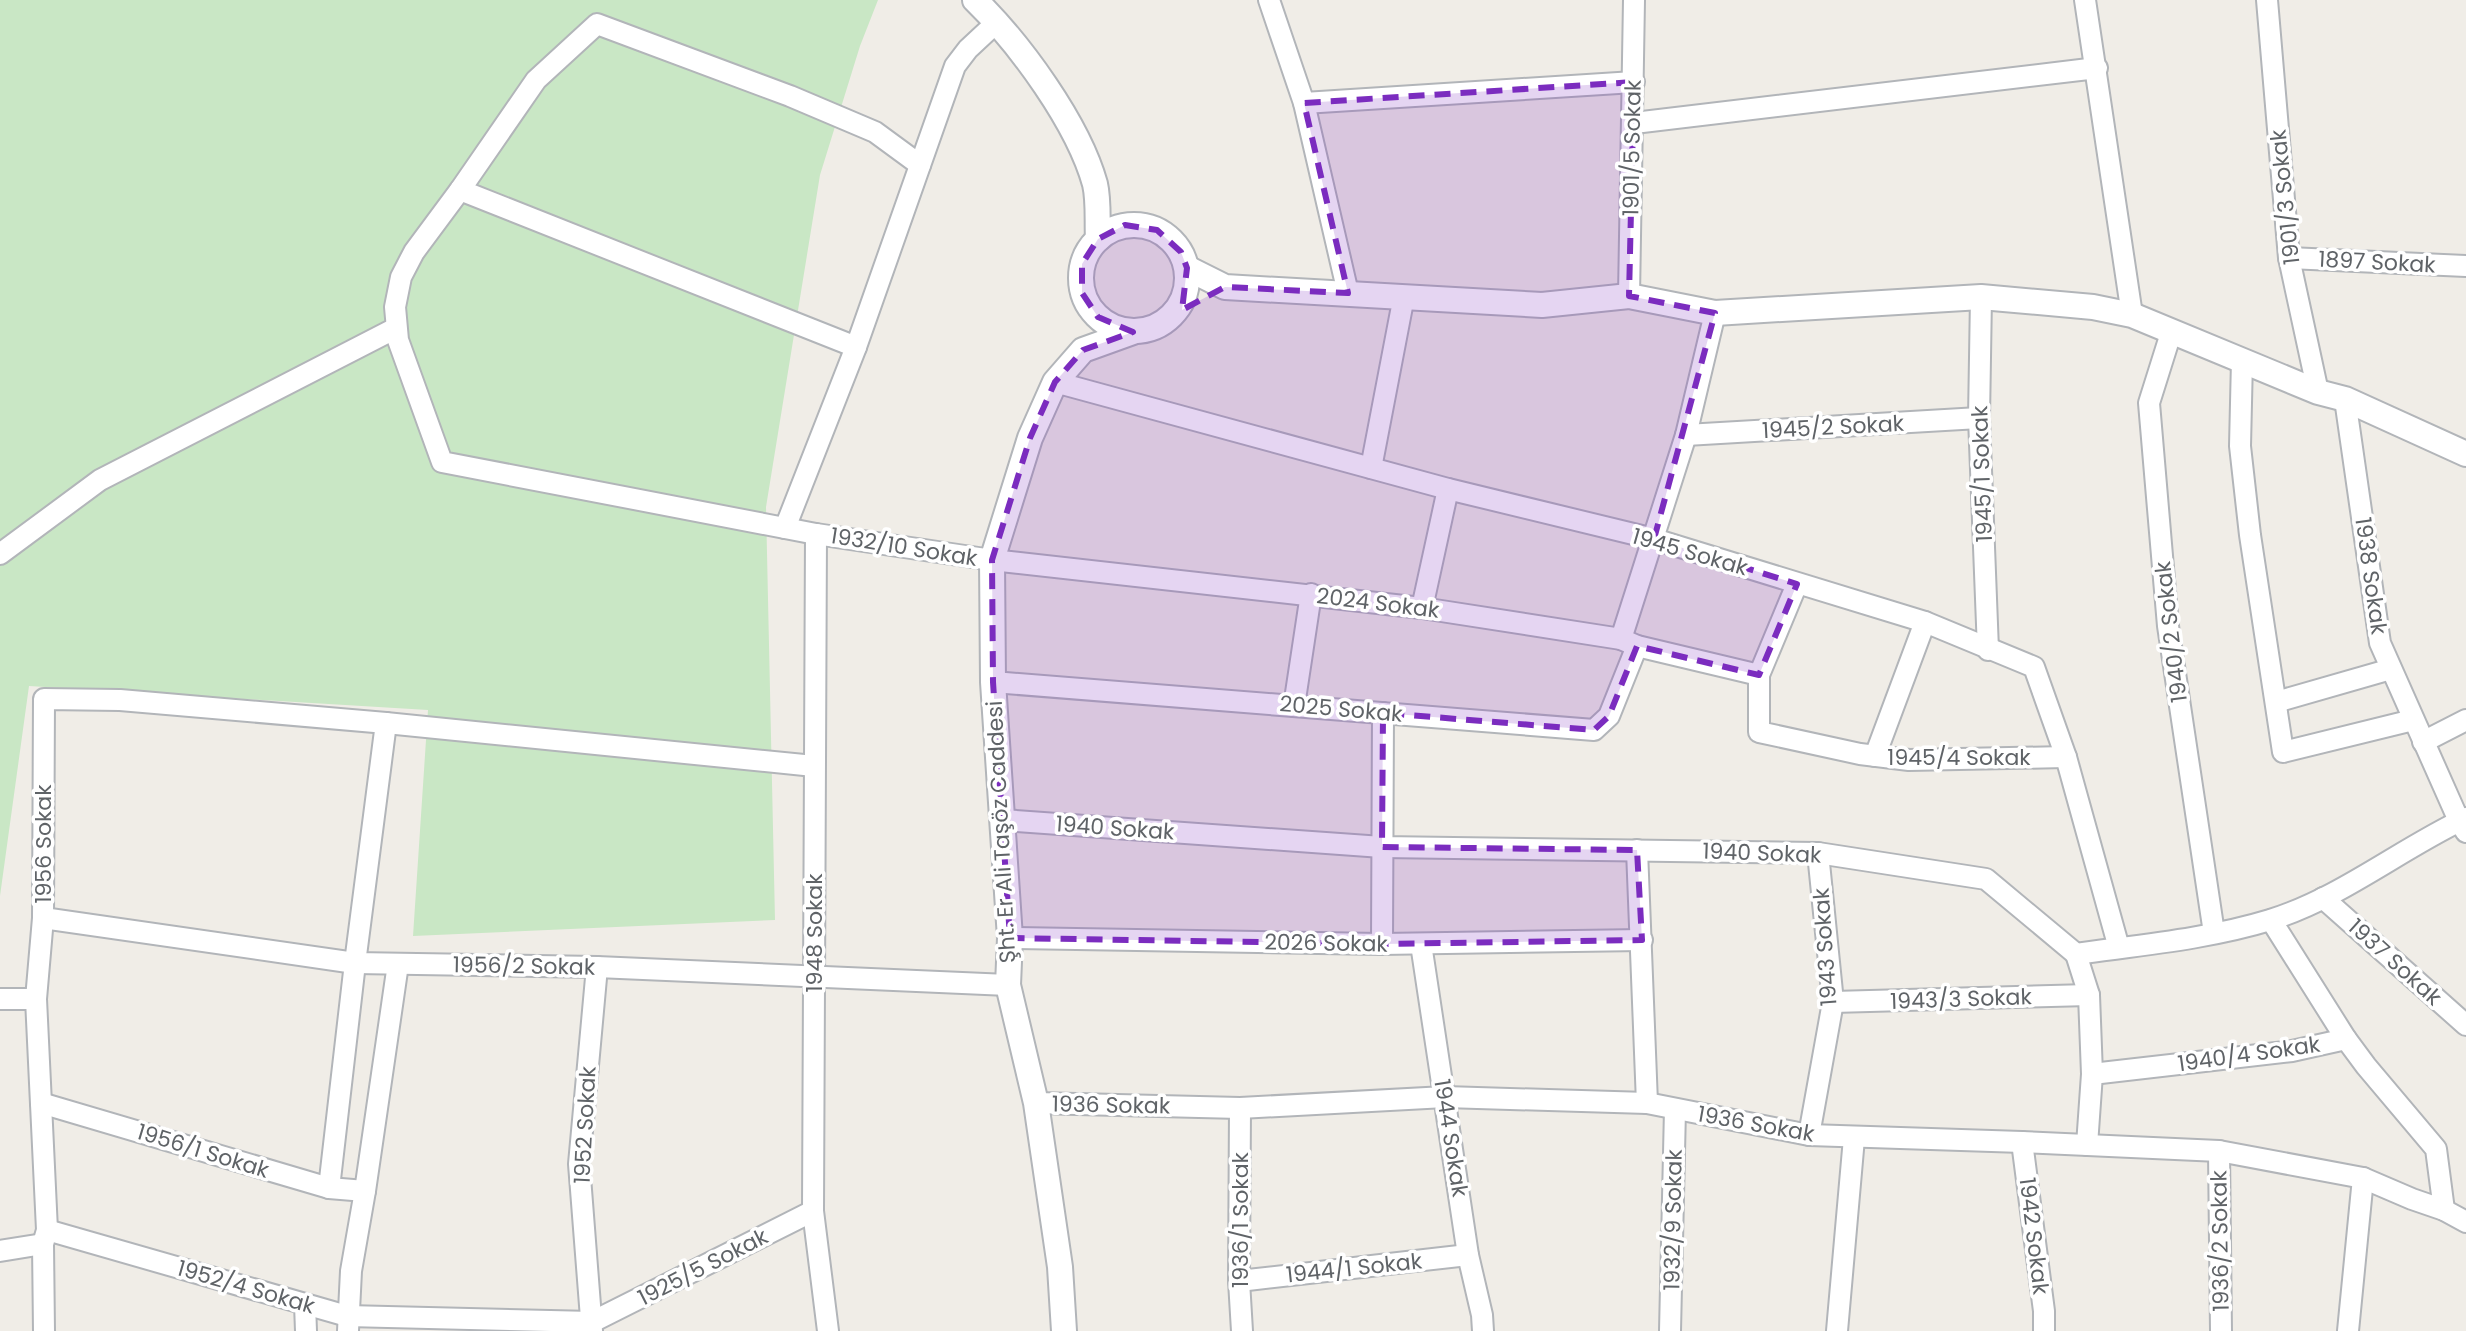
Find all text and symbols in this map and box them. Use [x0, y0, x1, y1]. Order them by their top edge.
street label: 1901/5 Sokak [1615, 79, 1649, 216]
street label: 1901/3 Sokak [2262, 127, 2308, 266]
street label: 1897 Sokak [2318, 243, 2437, 281]
street label: 1945/1 Sokak [1964, 405, 2000, 543]
street label: 1945/2 Sokak [1761, 408, 1905, 446]
street label: 1938 Sokak [2347, 515, 2395, 637]
street label: 1932/10 Sokak [828, 520, 980, 574]
street label: 1945 Sokak [1629, 521, 1752, 583]
street label: 1940/2 Sokak [2147, 559, 2195, 704]
street label: 2024 Sokak [1315, 580, 1442, 626]
street label: 2025 Sokak [1278, 688, 1404, 730]
street label: Şht. Er Ali Taşöz Caddesi [979, 700, 1023, 964]
street label: 1945/4 Sokak [1887, 742, 2031, 773]
street label: 1956 Sokak [28, 784, 59, 904]
street label: 1940 Sokak [1055, 808, 1176, 848]
street label: 1940 Sokak [1702, 835, 1823, 871]
street label: 1948 Sokak [799, 873, 830, 993]
street label: 1943 Sokak [1805, 886, 1845, 1007]
street label: 1937 Sokak [2341, 912, 2449, 1013]
street label: 2026 Sokak [1264, 926, 1389, 960]
street label: 1956/2 Sokak [453, 949, 596, 983]
street label: 1943/3 Sokak [1890, 981, 2033, 1017]
street label: 1940/4 Sokak [2176, 1029, 2323, 1079]
street label: 1952 Sokak [566, 1065, 604, 1185]
street label: 1944 Sokak [1426, 1077, 1476, 1200]
street label: 1936 Sokak [1052, 1088, 1171, 1122]
street label: 1936 Sokak [1695, 1098, 1818, 1150]
street label: 1956/1 Sokak [133, 1116, 273, 1186]
street label: 1932/9 Sokak [1656, 1148, 1690, 1291]
street label: 1936/1 Sokak [1225, 1151, 1256, 1288]
street label: 1936/2 Sokak [2203, 1169, 2237, 1312]
street label: 1942 Sokak [2011, 1176, 2057, 1297]
street label: 1925/5 Sokak [633, 1221, 774, 1313]
street label: 1944/1 Sokak [1285, 1245, 1424, 1291]
street label: 1952/4 Sokak [173, 1253, 319, 1322]

